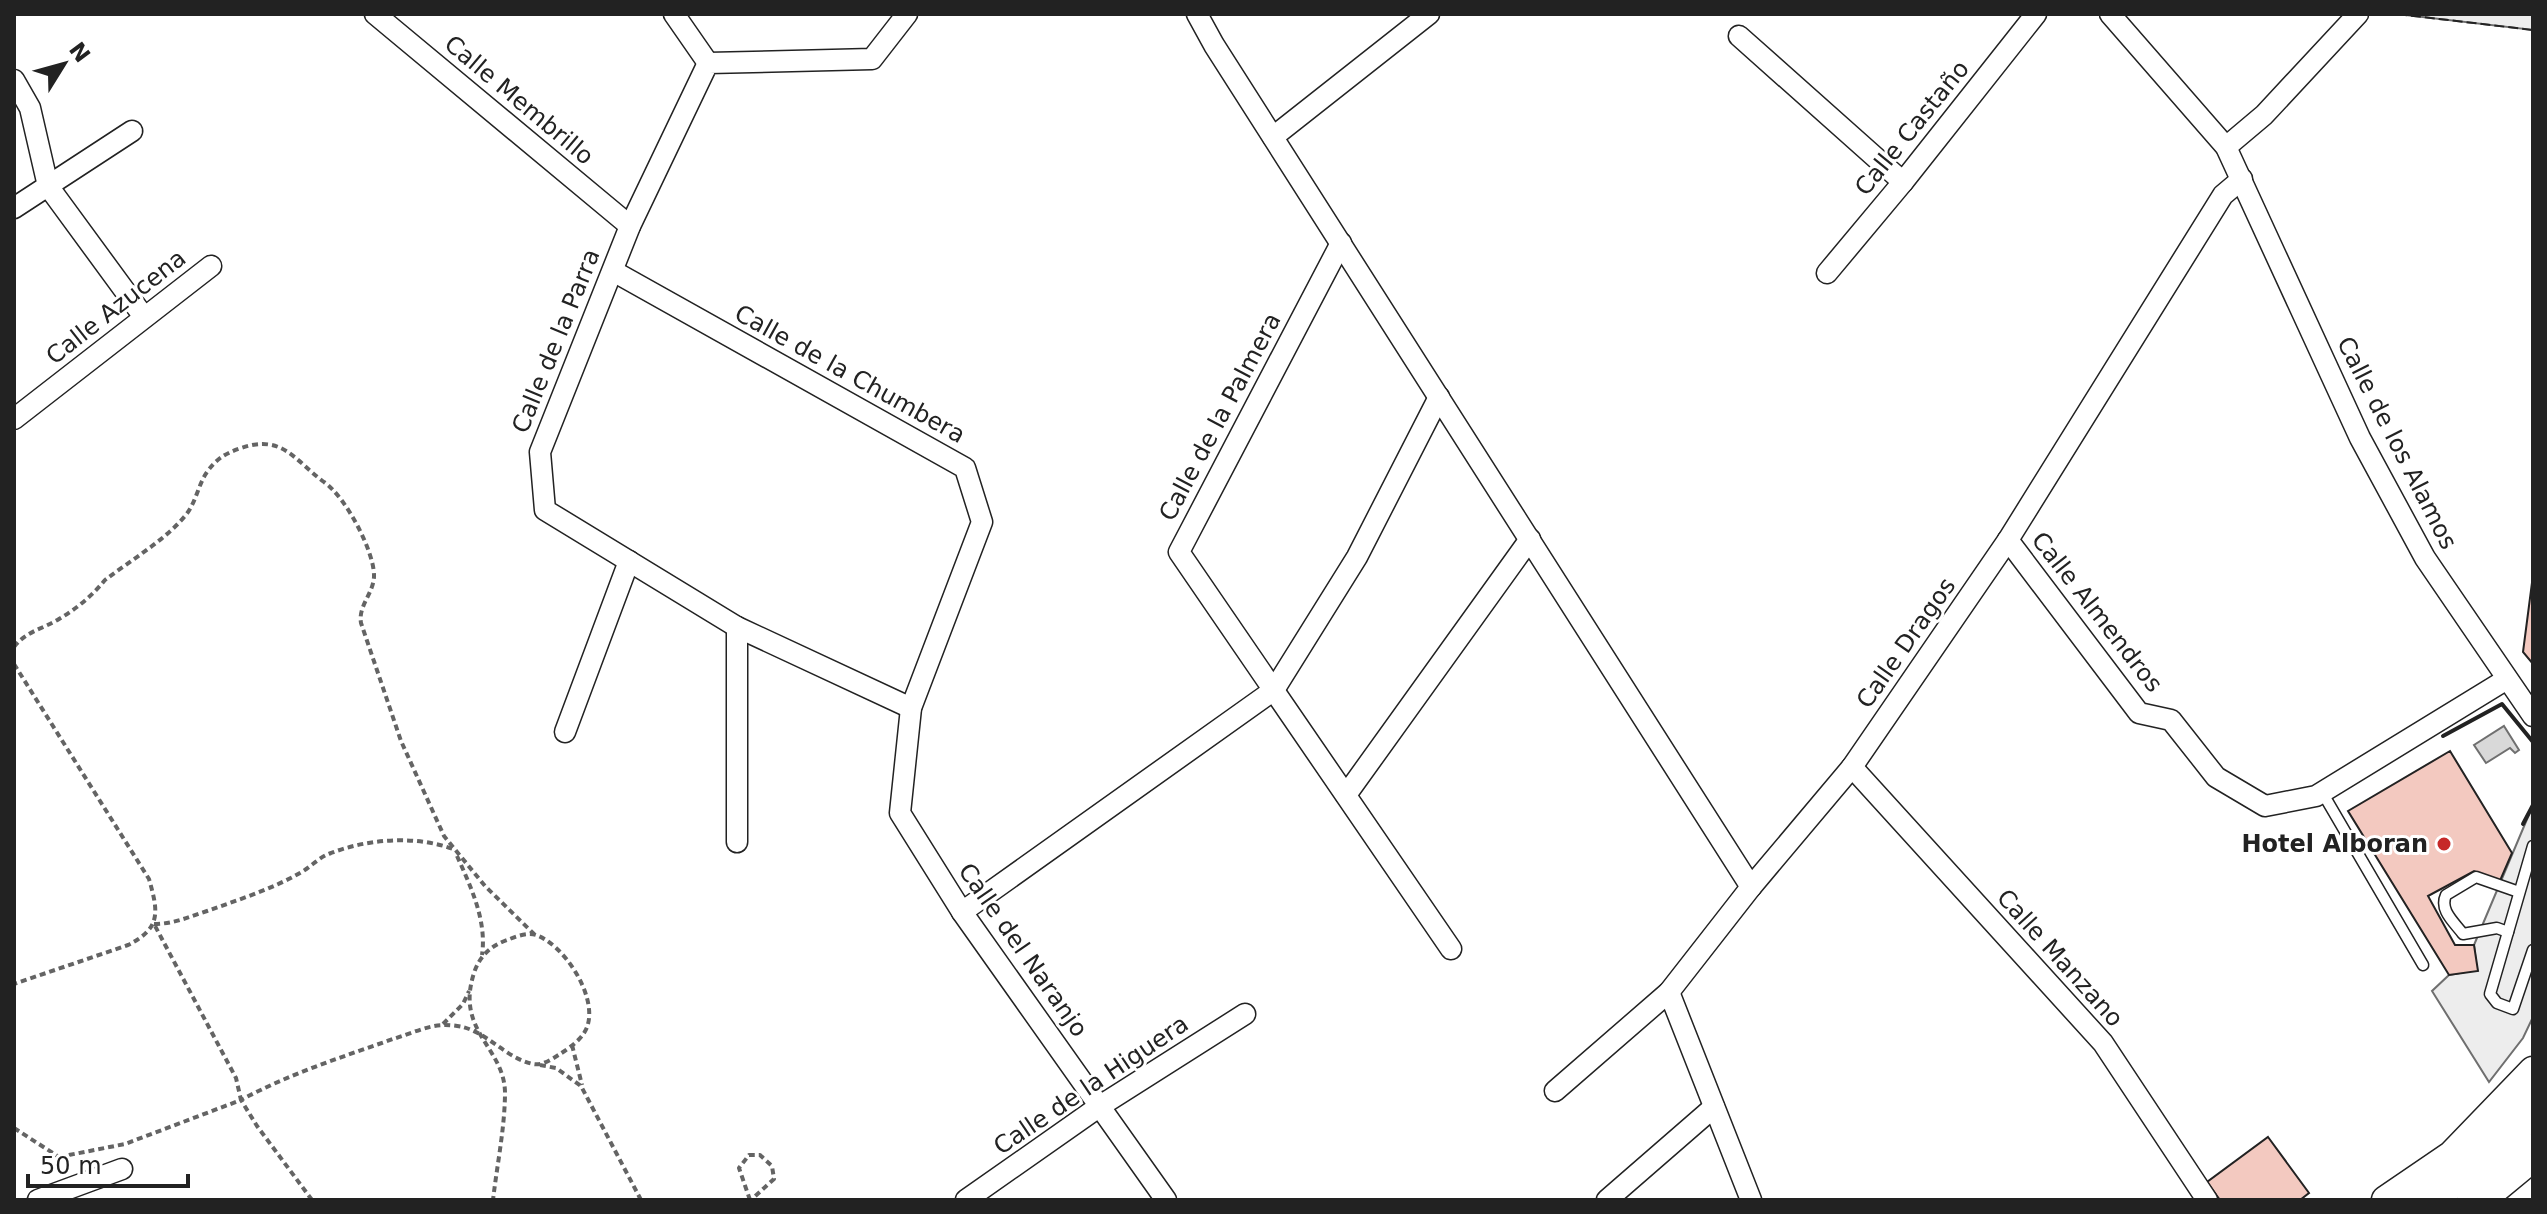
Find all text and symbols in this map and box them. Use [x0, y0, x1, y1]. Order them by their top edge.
north arrow [24, 24, 104, 104]
street label: Calle Membrillo [439, 30, 599, 170]
text: N [64, 37, 95, 67]
street label: Calle Castaño [1849, 55, 1975, 201]
street label: Calle Azucena [41, 244, 191, 370]
street label: Calle de la Parra [506, 245, 606, 437]
street label: Calle de la Chumbera [730, 299, 970, 449]
street label: Calle de la Palmera [1153, 308, 1287, 526]
street label: Calle de los Alamos [2331, 332, 2463, 554]
street label: Calle Almendros [2026, 526, 2168, 698]
street label: Calle Dragos [1851, 572, 1961, 714]
place label: Hotel Alboran [2242, 830, 2428, 858]
marker: Hotel Alboran [2435, 835, 2453, 853]
street label: Calle del Naranjo [953, 858, 1093, 1042]
street label: Calle Manzano [1991, 884, 2129, 1032]
street label: Calle de la Higuera [989, 1010, 1193, 1160]
scale bar [28, 1138, 188, 1188]
text: 50 m [40, 1152, 102, 1180]

